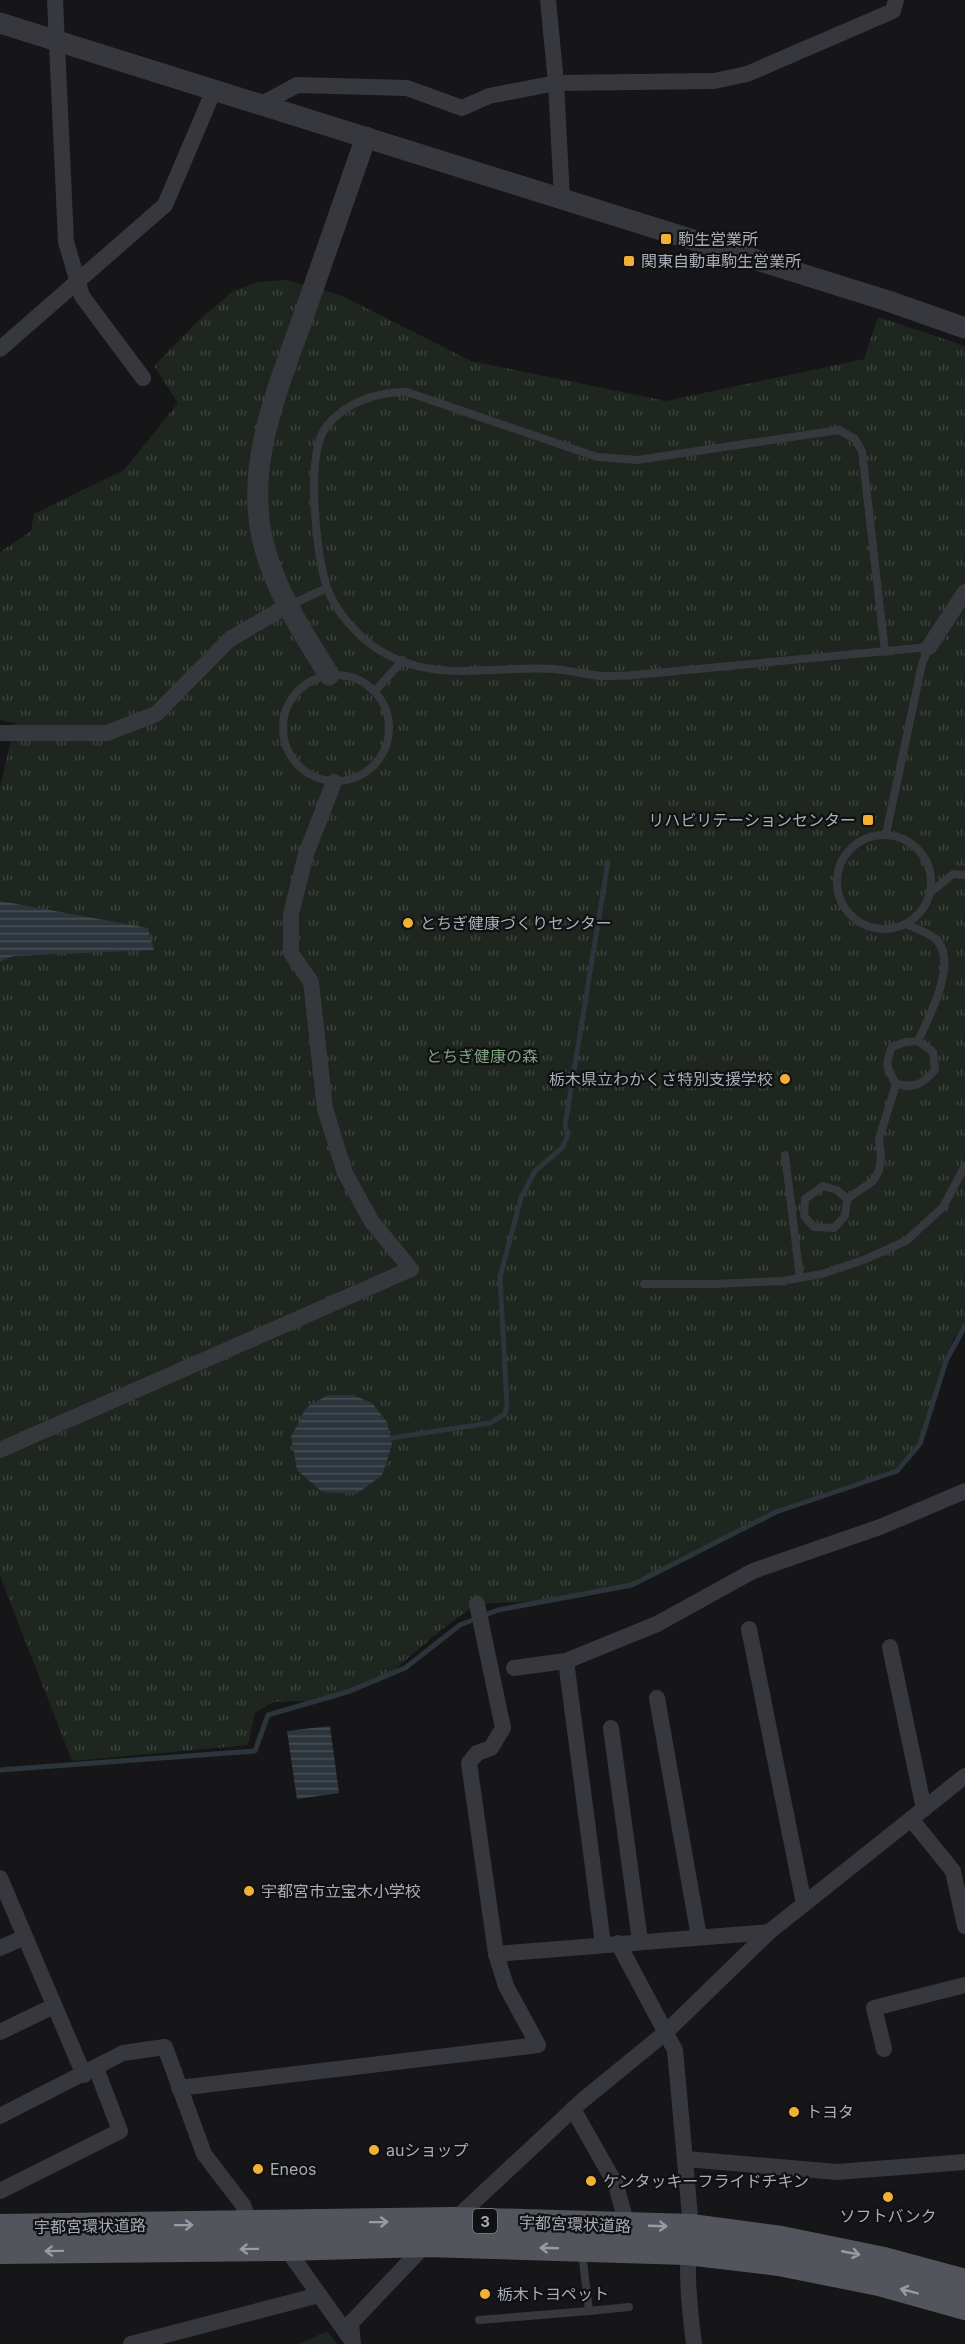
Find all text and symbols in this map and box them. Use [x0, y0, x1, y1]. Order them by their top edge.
place label: 駒生営業所 [678, 229, 758, 249]
marker: 駒生営業所 [659, 232, 673, 246]
place label: 関東自動車駒生営業所 [641, 251, 801, 271]
marker: 関東自動車駒生営業所 [622, 254, 636, 268]
place label: リハビリテーションセンター [648, 810, 856, 830]
marker: リハビリテーションセンター [861, 813, 875, 827]
place label: とちぎ健康づくりセンター [420, 913, 612, 933]
marker: とちぎ健康づくりセンター [401, 916, 415, 930]
park label: とちぎ健康の森 [426, 1046, 538, 1066]
place label: 栃木県立わかくさ特別支援学校 [549, 1069, 773, 1089]
marker: 栃木県立わかくさ特別支援学校 [778, 1072, 792, 1086]
place label: 宇都宮市立宝木小学校 [261, 1881, 421, 1901]
marker: 宇都宮市立宝木小学校 [242, 1884, 256, 1898]
place label: トヨタ [806, 2102, 854, 2122]
marker: トヨタ [787, 2105, 801, 2119]
place label: auショップ [386, 2140, 468, 2160]
marker: auショップ [367, 2143, 381, 2157]
place label: Eneos [270, 2159, 316, 2179]
marker: Eneos [251, 2162, 265, 2176]
place label: ケンタッキーフライドチキン [603, 2171, 809, 2191]
marker: ケンタッキーフライドチキン [584, 2174, 598, 2188]
marker: ソフトバンク [881, 2190, 895, 2204]
place label: ソフトバンク [840, 2206, 936, 2226]
road number: 3 [473, 2209, 497, 2233]
street label: 宇都宮環状道路 [519, 2212, 631, 2236]
street label: 宇都宮環状道路 [34, 2215, 146, 2237]
one-way arrow [369, 2216, 389, 2227]
one-way arrow [174, 2219, 194, 2230]
one-way arrow [648, 2221, 668, 2232]
one-way arrow [540, 2242, 560, 2254]
one-way arrow [240, 2243, 260, 2255]
one-way arrow [45, 2245, 65, 2257]
one-way arrow [841, 2248, 860, 2259]
place label: 栃木トヨペット [497, 2284, 609, 2304]
one-way arrow [899, 2285, 918, 2296]
marker: 栃木トヨペット [478, 2287, 492, 2301]

